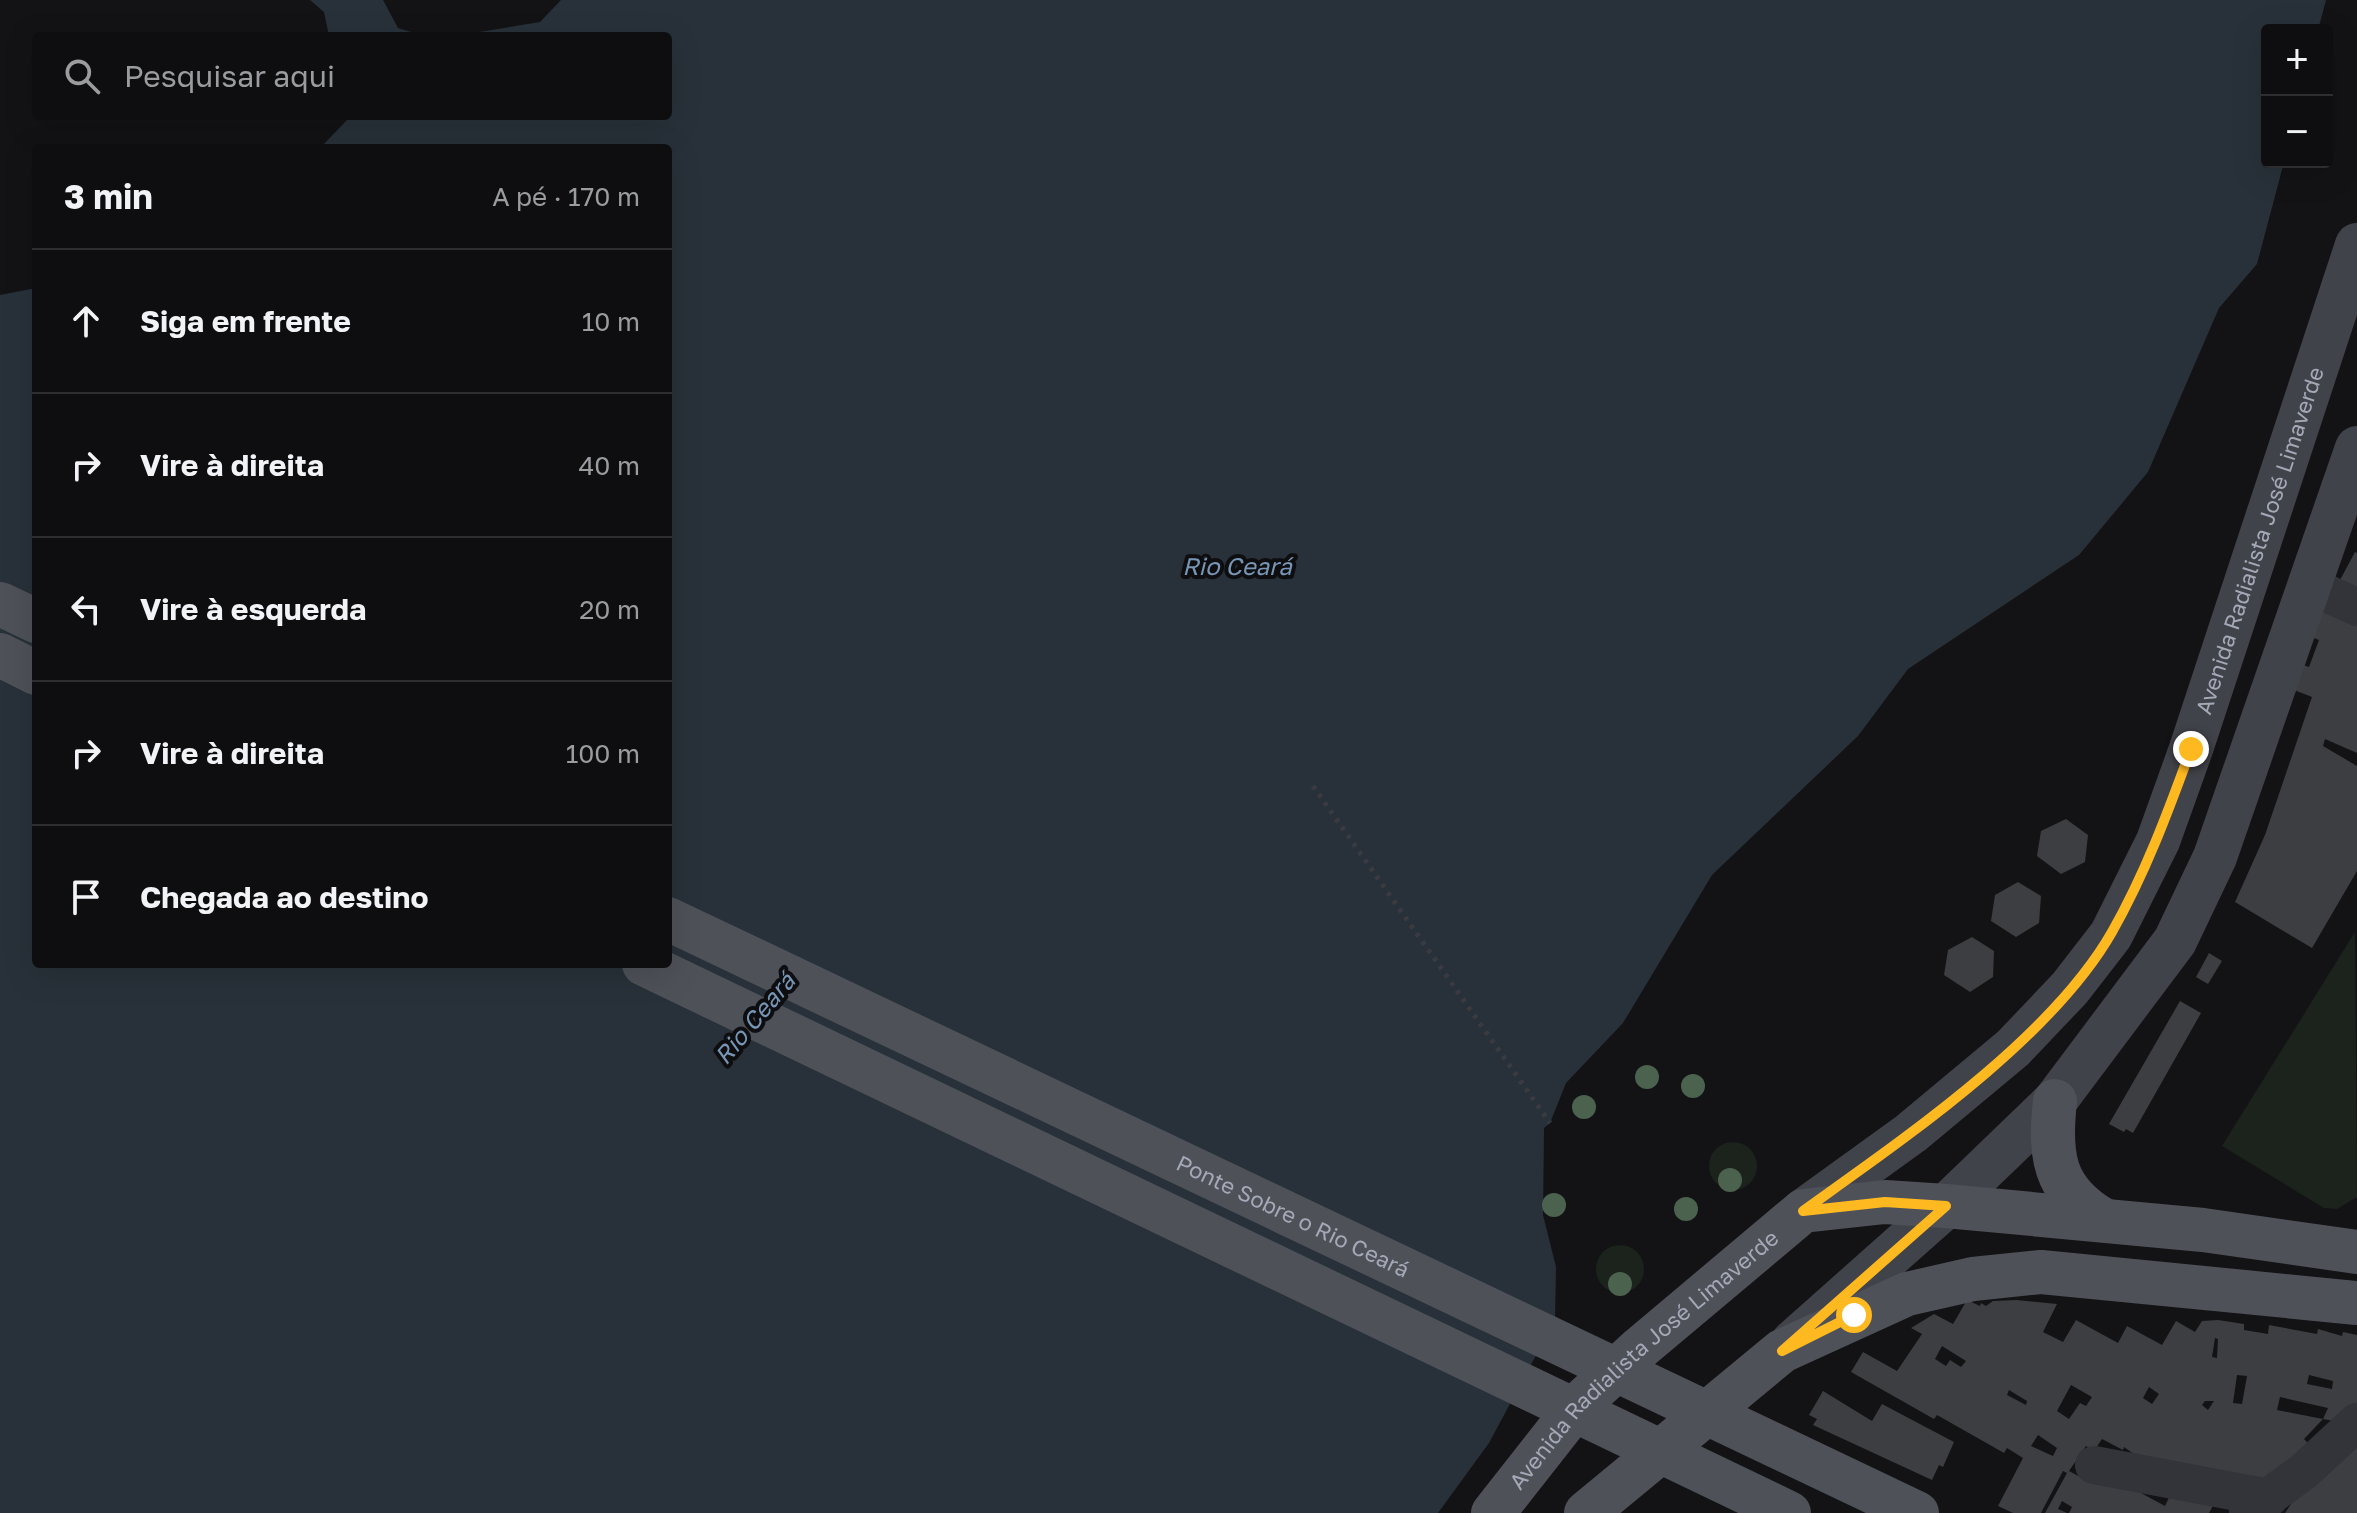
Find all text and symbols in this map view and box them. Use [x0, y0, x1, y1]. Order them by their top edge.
map controls [2261, 24, 2333, 168]
button: + [2261, 24, 2333, 96]
search box [32, 32, 672, 120]
icon: search [60, 54, 104, 98]
text: Pesquisar aqui [124, 58, 335, 94]
button: − [2261, 96, 2333, 168]
text: 3 min [64, 176, 153, 216]
text: A pé · 170 m [492, 181, 640, 212]
icon: ahead [64, 299, 108, 343]
text: Siga em frente [140, 303, 351, 339]
text: 10 m [582, 306, 640, 337]
street label: Avenida Radialista José Limaverde [2189, 363, 2329, 718]
icon: right [64, 443, 108, 487]
text: Vire à direita [140, 447, 324, 483]
text: 40 m [579, 450, 640, 481]
water label: Rio Ceará [1182, 551, 1294, 580]
icon: left [64, 587, 108, 631]
text: Vire à esquerda [140, 591, 366, 627]
text: 20 m [579, 594, 640, 625]
icon: right [64, 731, 108, 775]
route end [2173, 731, 2209, 767]
text: Vire à direita [140, 735, 324, 771]
text: 100 m [566, 738, 640, 769]
icon: arrive [64, 875, 108, 919]
text: Chegada ao destino [140, 879, 428, 915]
water label: Rio Ceará [708, 965, 802, 1069]
street label: Ponte Sobre o Rio Ceará [1172, 1149, 1414, 1283]
street label: Avenida Radialista José Limaverde [1503, 1224, 1783, 1494]
route start [1836, 1297, 1872, 1333]

